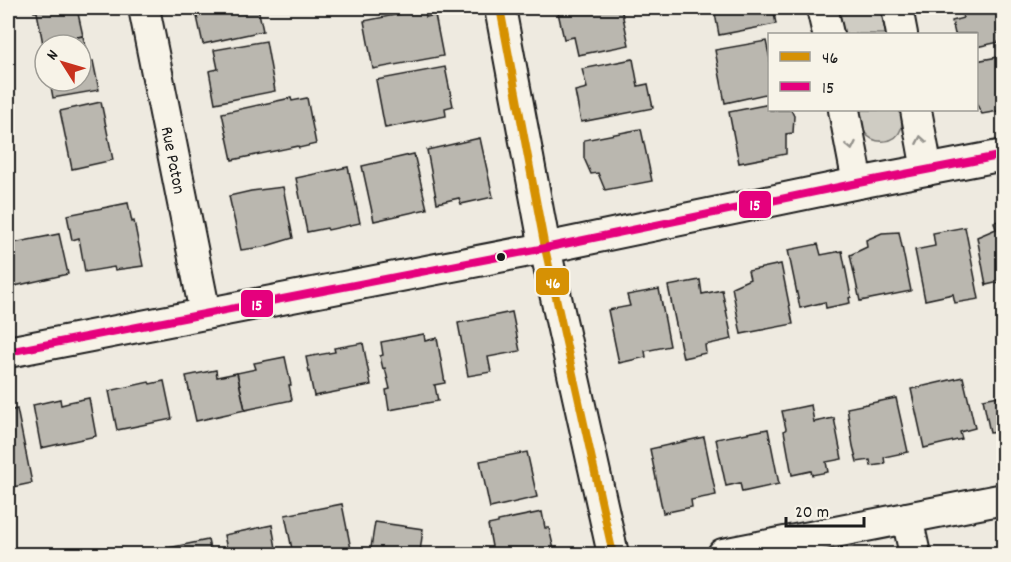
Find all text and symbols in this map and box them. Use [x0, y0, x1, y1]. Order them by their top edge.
north arrow [33, 33, 93, 93]
legend [768, 33, 978, 111]
text: N [41, 45, 65, 66]
text: 46 [822, 47, 838, 72]
text: 15 [822, 77, 834, 102]
street label: Rue Paton [153, 125, 190, 196]
one-way arrow [915, 135, 928, 145]
one-way arrow [844, 141, 857, 151]
line badge: 15 [738, 190, 772, 219]
text: 15 [750, 195, 760, 218]
unlabelled marker [495, 251, 507, 263]
line badge: 46 [535, 267, 570, 296]
text: 46 [546, 273, 560, 296]
line badge: 15 [240, 289, 274, 318]
text: 15 [252, 295, 262, 318]
scale bar [786, 490, 864, 528]
text: 20 m [795, 501, 829, 526]

